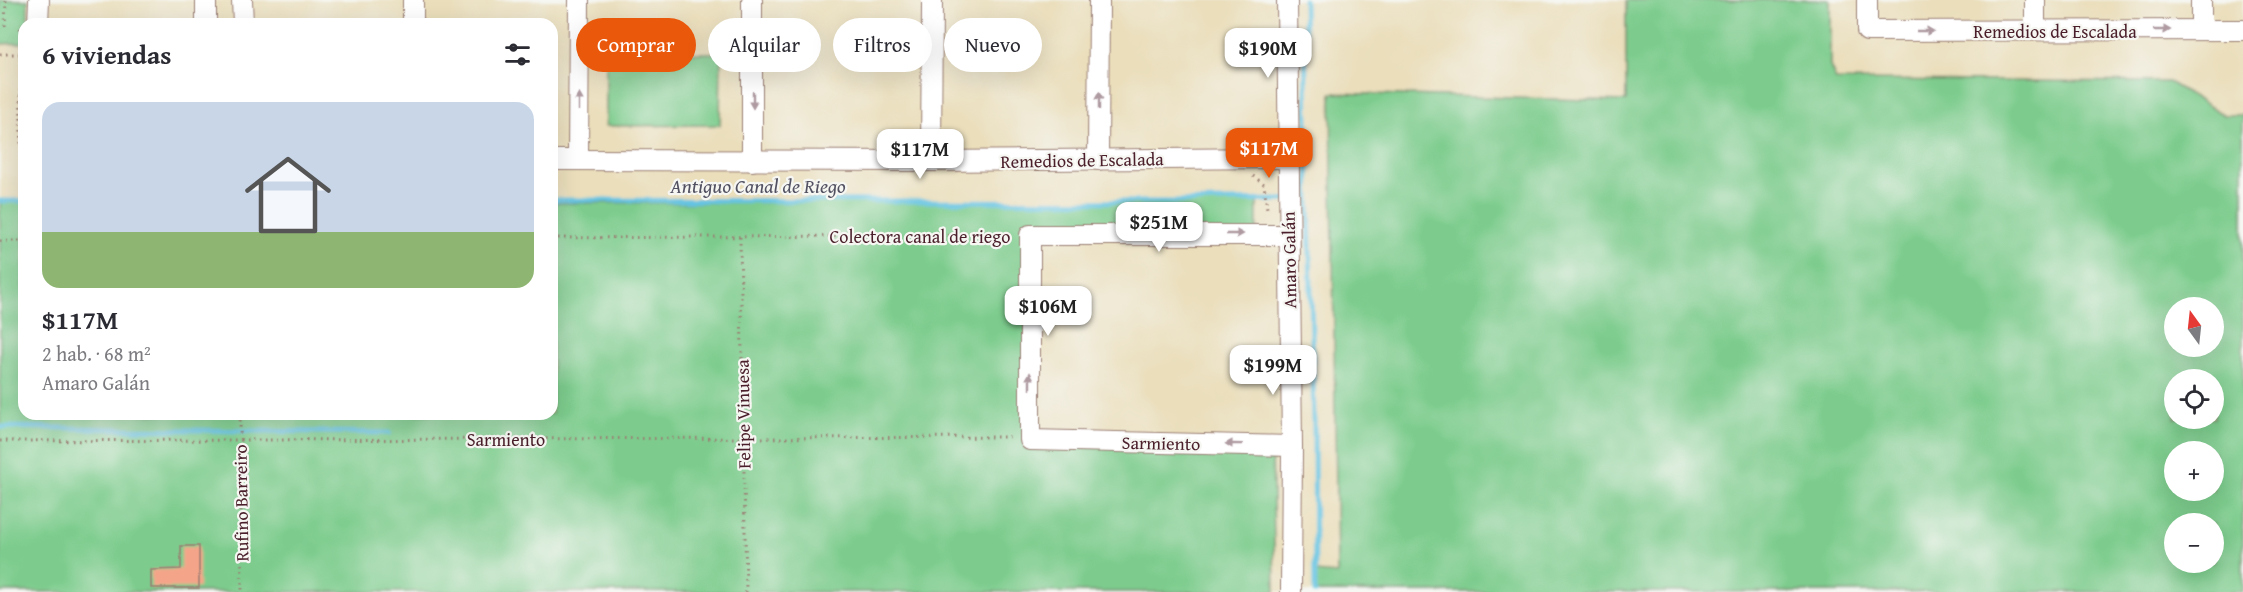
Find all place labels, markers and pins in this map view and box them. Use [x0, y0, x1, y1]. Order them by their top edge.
pin: $190M [1226, 28, 1310, 79]
pin: $117M [1227, 128, 1311, 179]
pin: $117M [878, 129, 962, 180]
pin: $251M [1117, 202, 1201, 253]
pin: $106M [1006, 286, 1090, 337]
pin: $199M [1231, 345, 1315, 396]

